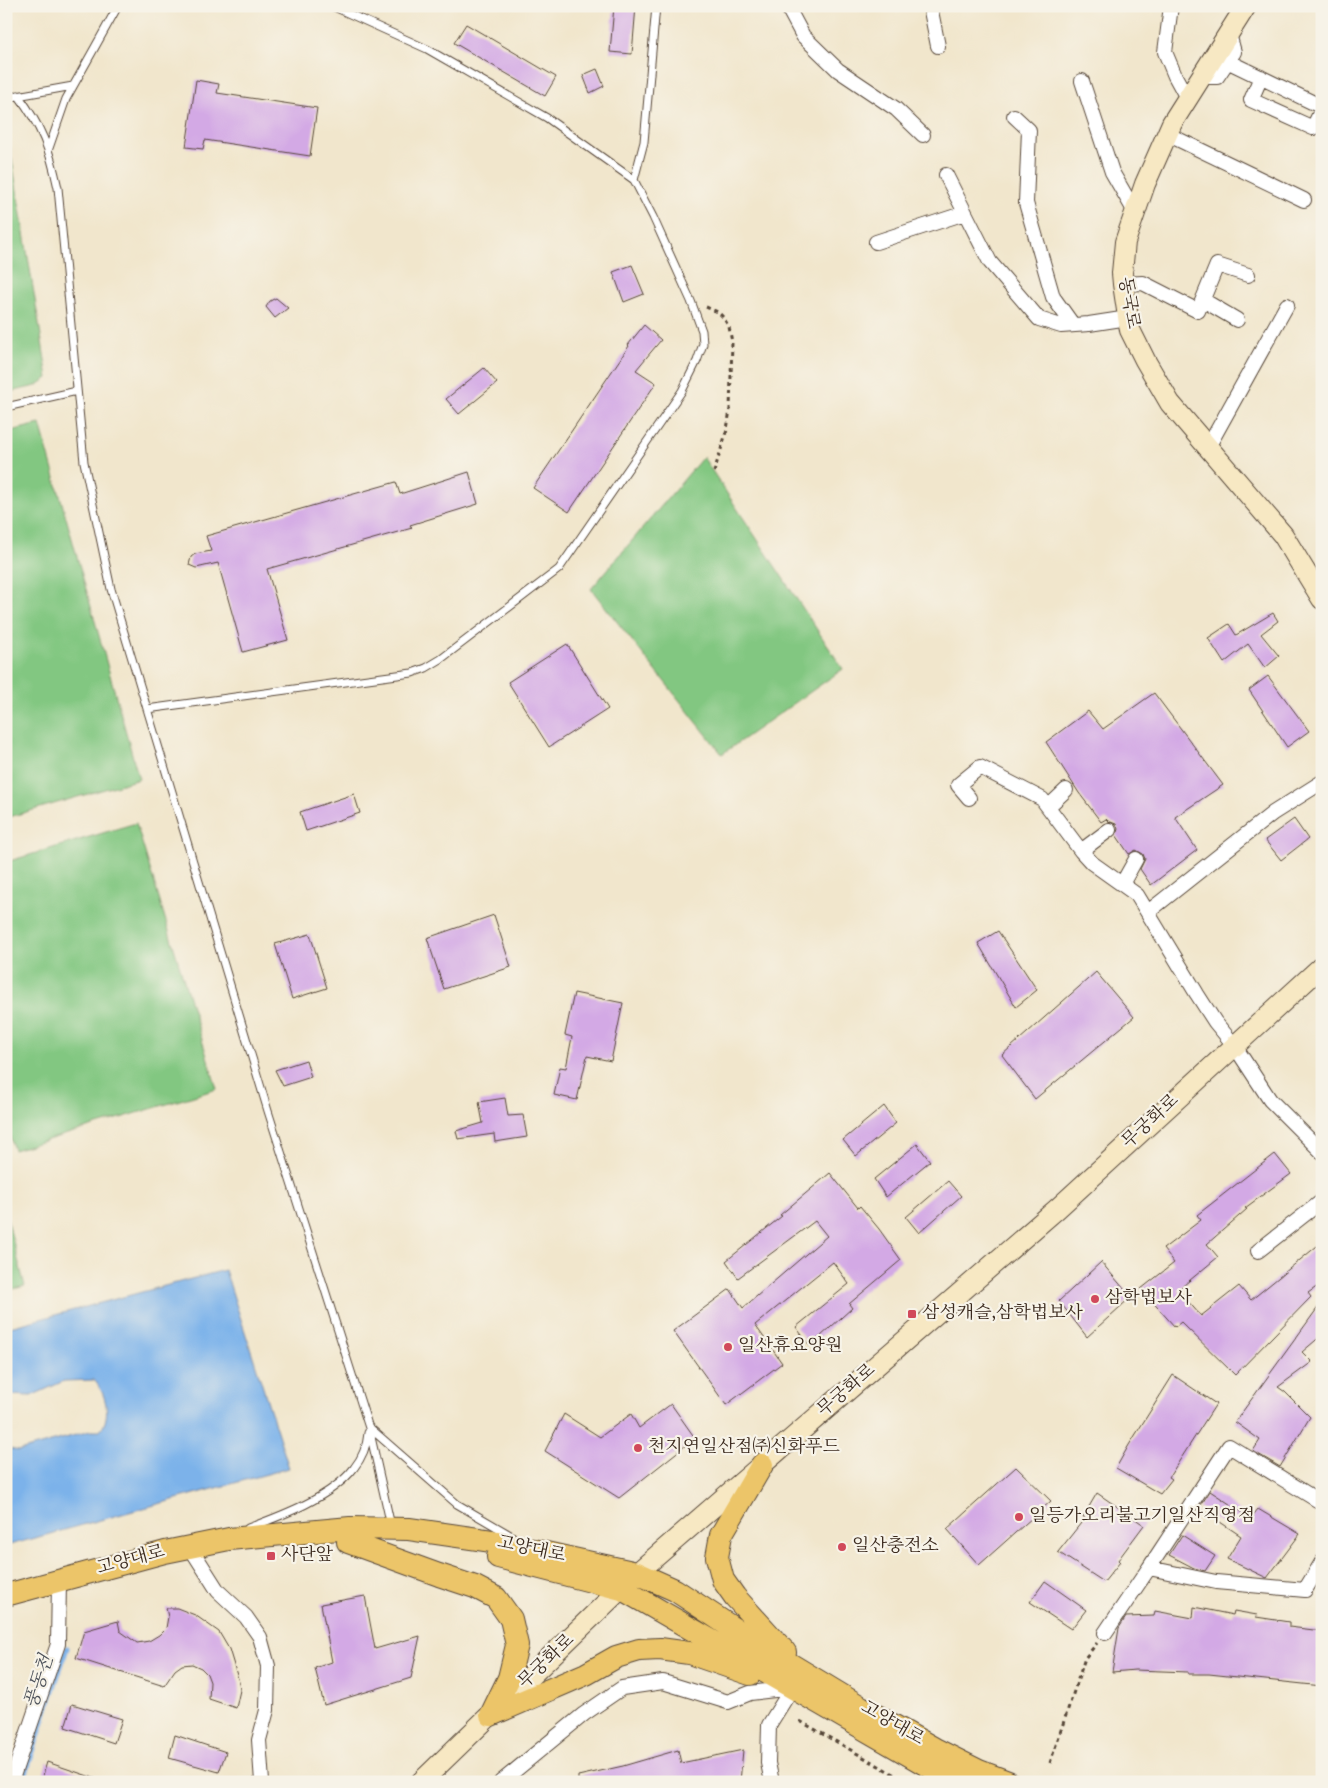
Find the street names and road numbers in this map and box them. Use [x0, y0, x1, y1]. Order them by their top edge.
street label: 동국로 [1111, 275, 1145, 331]
street label: 무궁화로 [1117, 1089, 1185, 1155]
street label: 무궁화로 [812, 1358, 882, 1424]
street label: 고양대로 [494, 1530, 568, 1570]
street label: 고양대로 [94, 1539, 168, 1583]
street label: 무궁화로 [513, 1628, 581, 1696]
street label: 고양대로 [855, 1695, 929, 1753]

